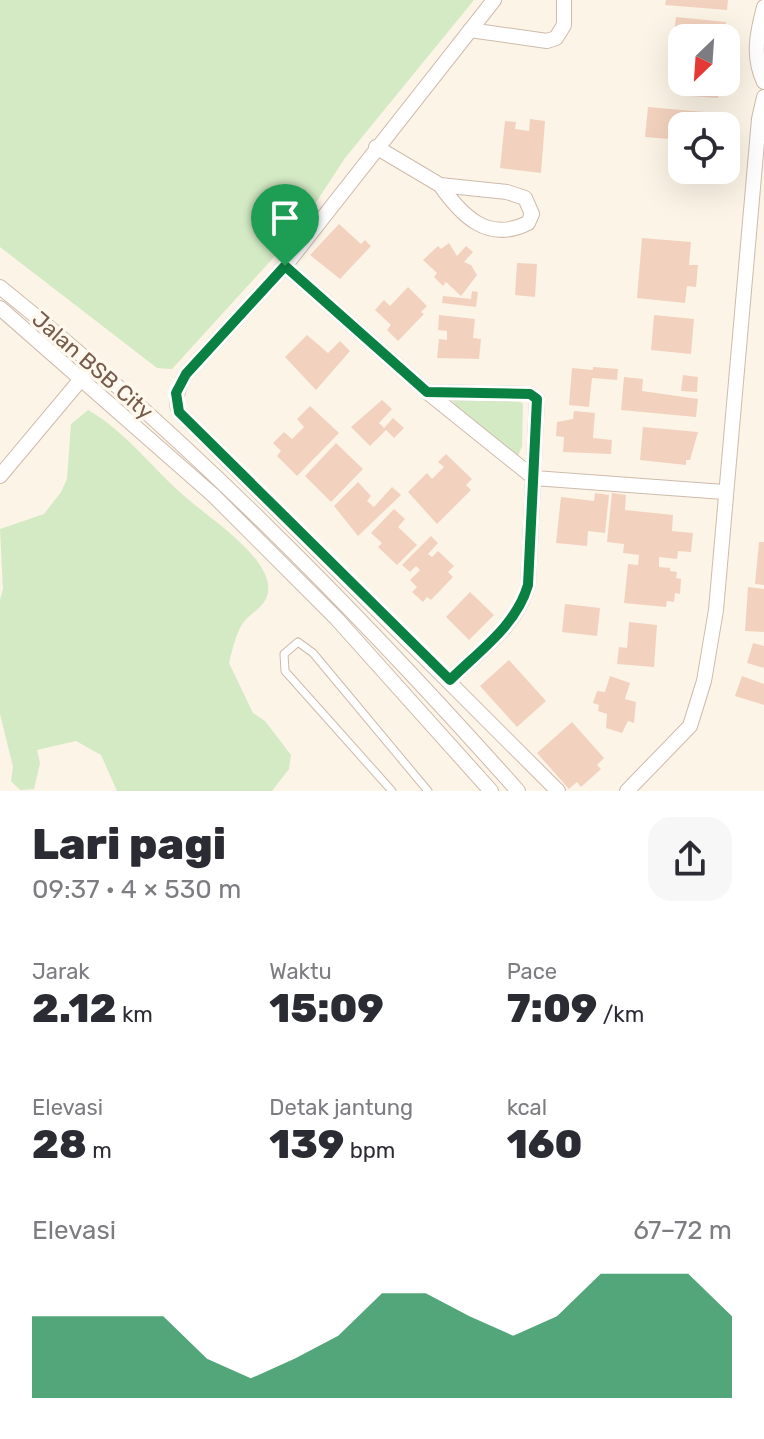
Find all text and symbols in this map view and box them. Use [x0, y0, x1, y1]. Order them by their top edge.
north arrow [668, 24, 740, 96]
map controls [668, 24, 740, 184]
button: locate [668, 112, 740, 184]
pin [251, 184, 319, 266]
icon: arrive [263, 196, 307, 240]
street label: Jalan BSB City [27, 306, 159, 425]
button: share [648, 817, 732, 901]
text: Lari pagi [32, 818, 226, 870]
text: 09:37 · 4 × 530 m [32, 874, 241, 905]
text: Jarak [32, 958, 90, 985]
text: Waktu [269, 958, 332, 985]
text: Pace [507, 958, 557, 985]
text: 2.12 [32, 985, 117, 1032]
text: 15:09 [269, 985, 384, 1032]
text: 7:09 [507, 985, 597, 1032]
text: km [117, 1001, 153, 1028]
text: /km [597, 1001, 644, 1028]
text: Elevasi [32, 1094, 103, 1121]
text: Detak jantung [269, 1094, 413, 1121]
text: kcal [507, 1094, 547, 1121]
text: 28 [32, 1121, 87, 1168]
text: 139 [269, 1121, 344, 1168]
text: 160 [507, 1121, 583, 1168]
text: m [87, 1137, 112, 1164]
text: bpm [344, 1137, 395, 1164]
text: Elevasi [32, 1215, 116, 1246]
text: 67–72 m [633, 1215, 732, 1246]

